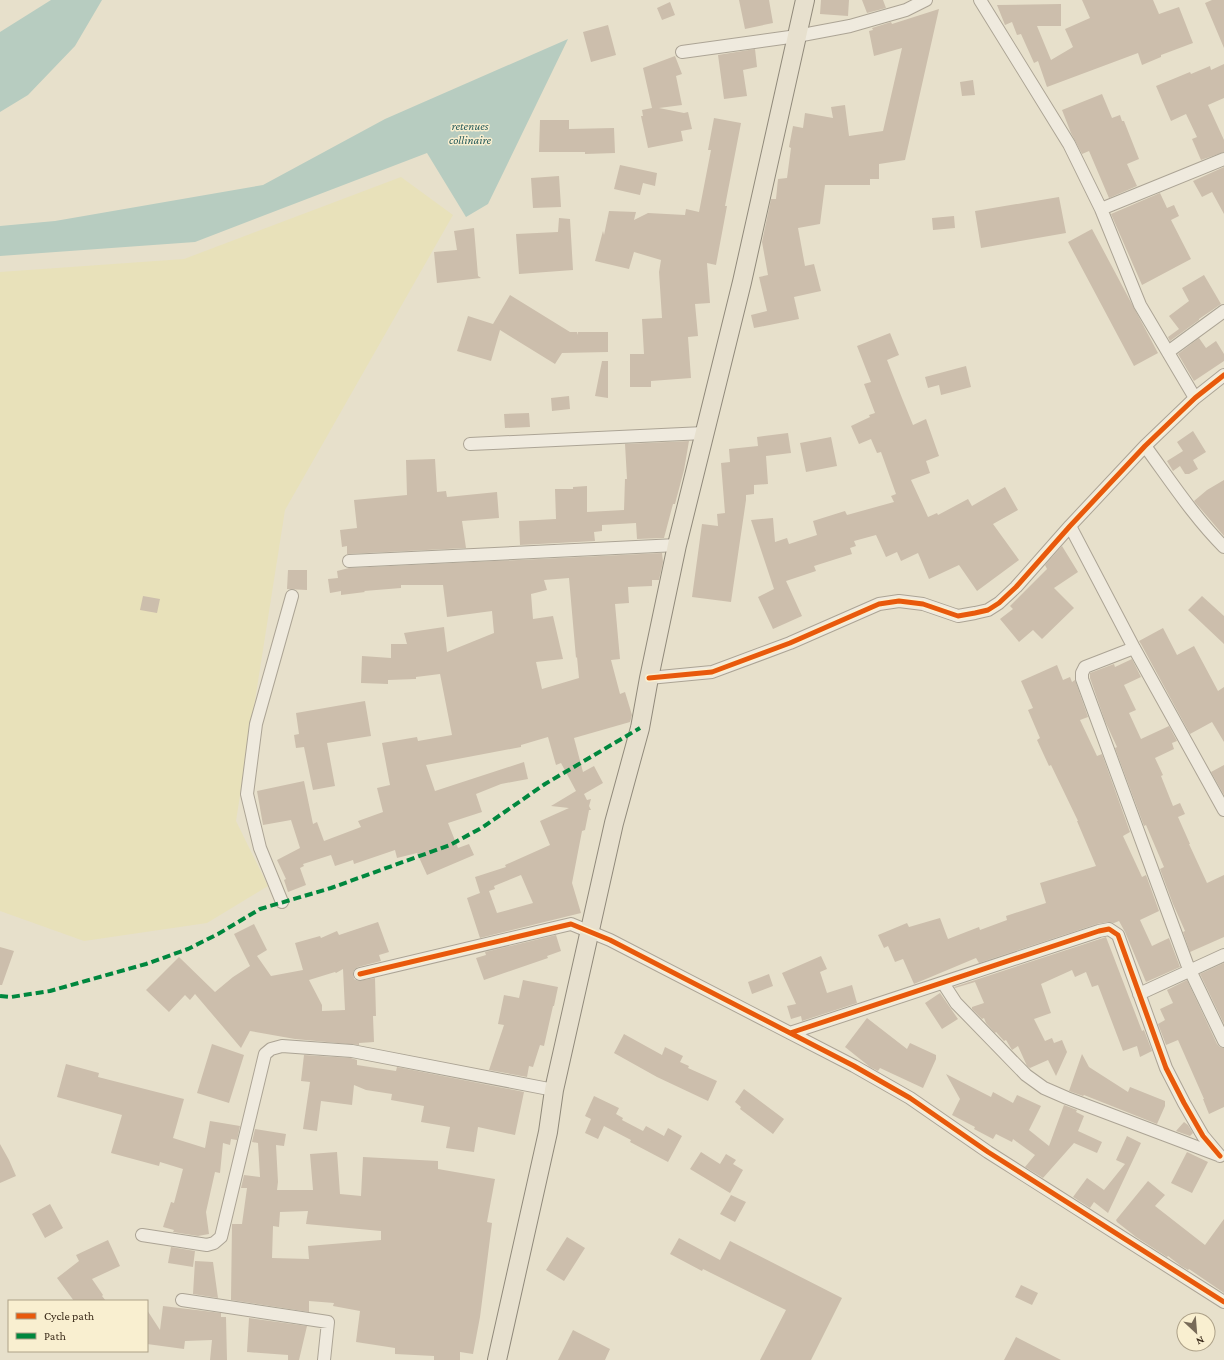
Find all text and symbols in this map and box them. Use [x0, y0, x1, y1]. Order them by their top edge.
water label: retenues collinaire [449, 119, 491, 147]
legend [8, 1300, 148, 1352]
text: Cycle path [44, 1309, 95, 1323]
north arrow [1176, 1312, 1216, 1352]
text: Path [44, 1329, 66, 1343]
text: N [1194, 1334, 1206, 1348]

